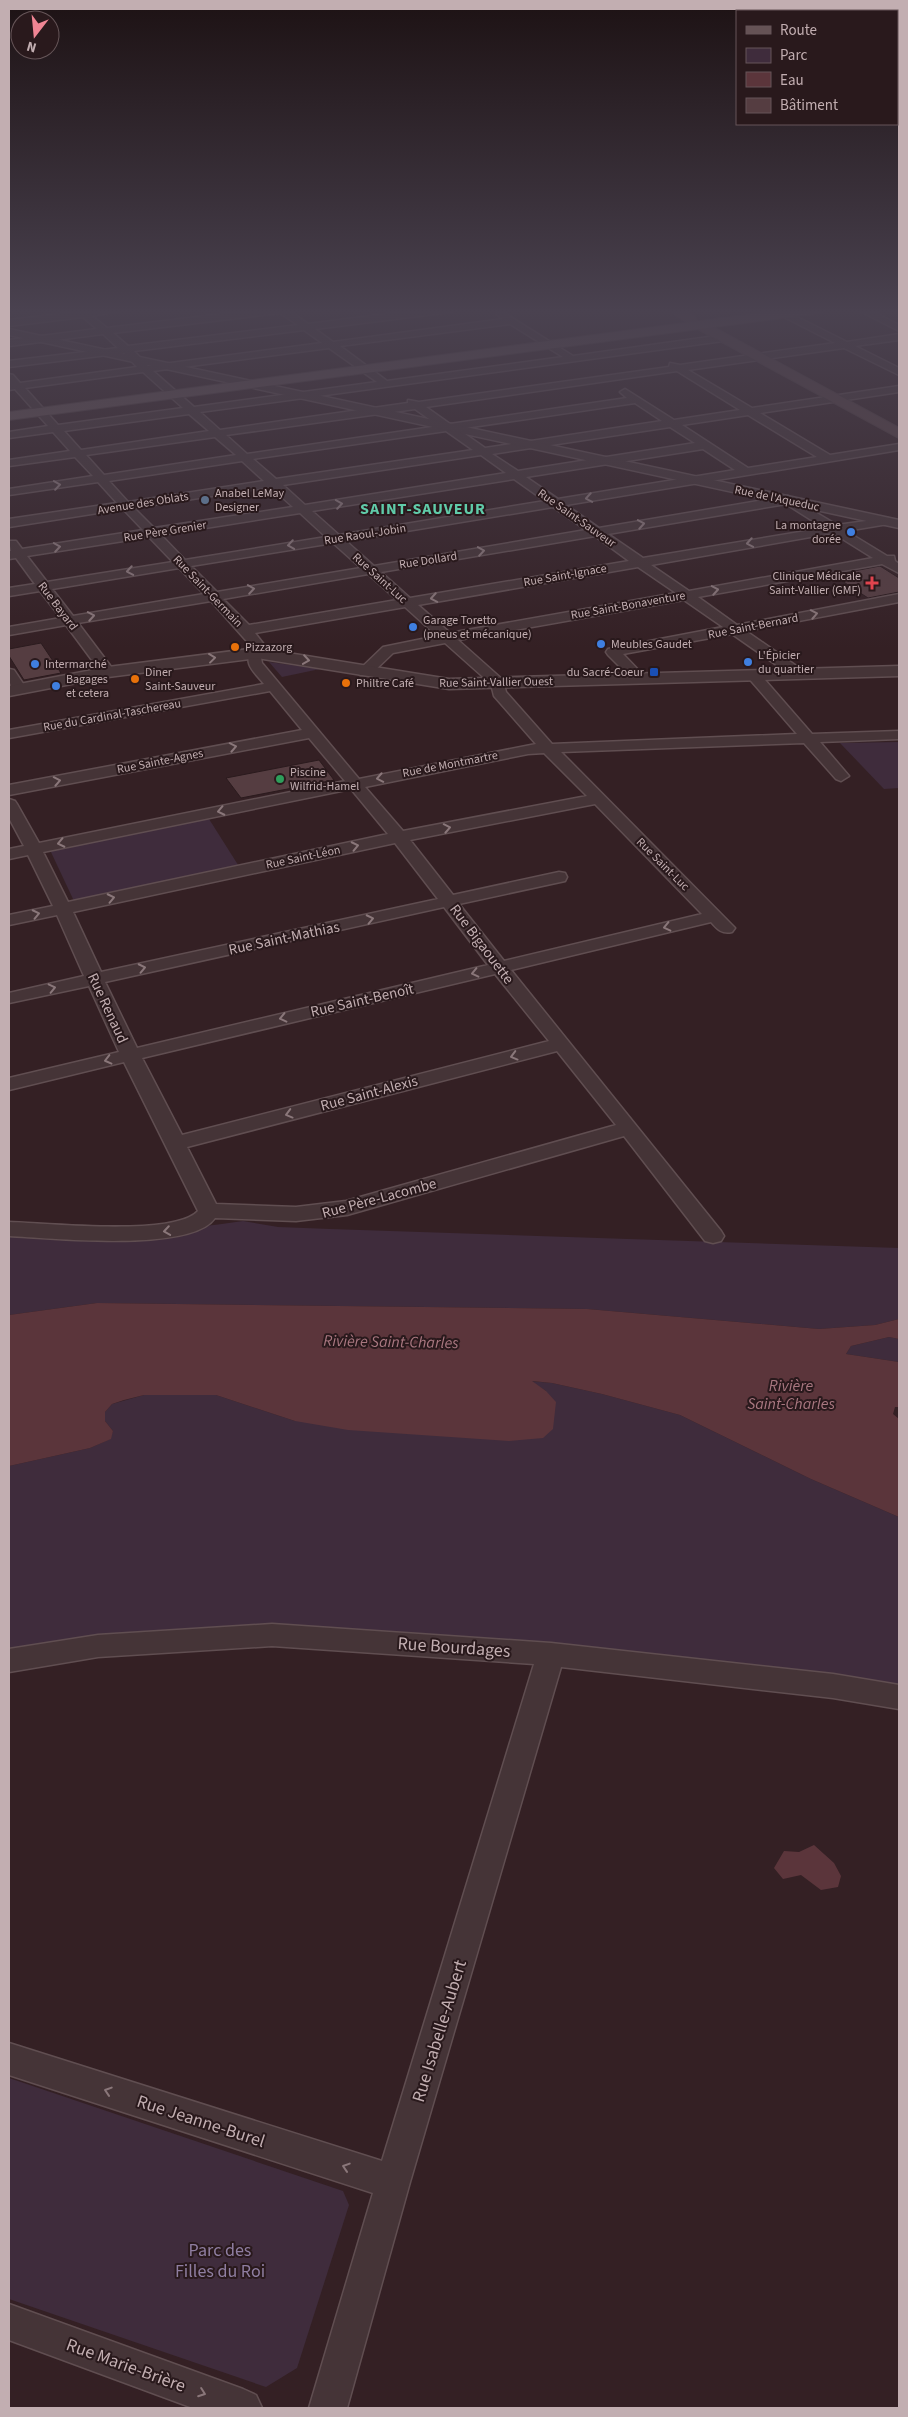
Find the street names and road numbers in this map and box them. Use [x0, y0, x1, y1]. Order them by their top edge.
street label: Rue de l'Aqueduc [733, 481, 821, 516]
street label: Rue Saint-Sauveur [534, 485, 620, 552]
street label: Avenue des Oblats [96, 488, 190, 519]
street label: Rue Père Grenier [122, 516, 209, 546]
street label: Rue Raoul-Jobin [323, 520, 407, 549]
street label: Rue Dollard [398, 548, 458, 573]
street label: Rue Saint-Luc [348, 549, 411, 608]
street label: Rue Saint-Germain [169, 552, 246, 631]
street label: Rue Saint-Ignace [522, 560, 608, 591]
street label: Rue Bayard [34, 578, 82, 634]
street label: Rue Saint-Bonaventure [569, 587, 687, 624]
street label: Rue Saint-Bernard [706, 609, 800, 644]
street label: Rue Saint-Vallier Ouest [439, 673, 553, 692]
street label: Rue du Cardinal-Taschereau [42, 695, 182, 736]
street label: Rue Sainte-Agnes [116, 745, 205, 778]
street label: Rue de Montmartre [401, 747, 499, 782]
street label: Rue Saint-Luc [632, 834, 693, 895]
street label: Rue Saint-Léon [264, 841, 342, 874]
street label: Rue Bigaouette [445, 900, 519, 989]
street label: Rue Saint-Mathias [227, 916, 342, 961]
street label: Rue Renaud [82, 970, 133, 1047]
street label: Rue Saint-Benoît [308, 978, 416, 1023]
street label: Rue Saint-Alexis [318, 1070, 420, 1117]
street label: Rue Père-Lacombe [320, 1173, 439, 1224]
street label: Rue Bourdages [397, 1631, 511, 1664]
street label: Rue Isabelle-Aubert [406, 1957, 473, 2105]
street label: Rue Jeanne-Burel [134, 2089, 268, 2154]
street label: Rue Marie-Brière [63, 2332, 189, 2399]

